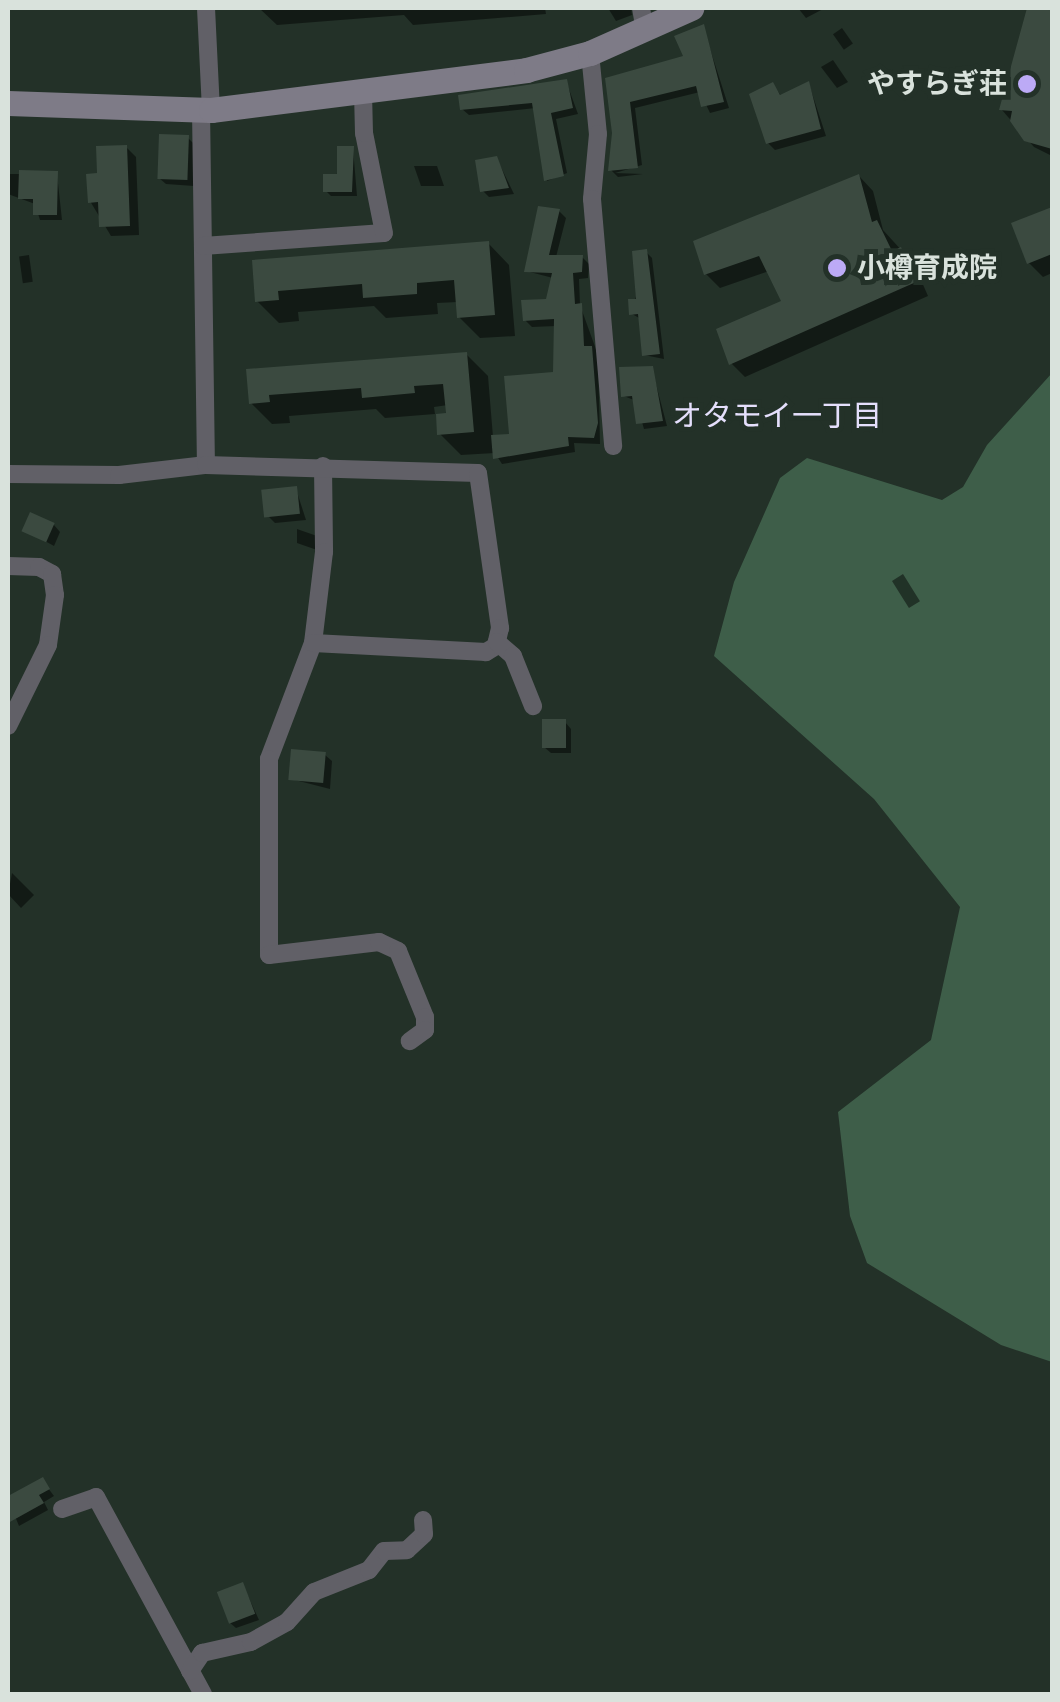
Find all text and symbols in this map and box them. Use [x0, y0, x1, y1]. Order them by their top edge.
place label: やすらぎ荘 [867, 67, 1007, 101]
marker: やすらぎ荘 [1016, 73, 1038, 95]
place label: 小樽育成院 [857, 251, 997, 285]
marker: 小樽育成院 [826, 257, 848, 279]
district label: オタモイ一丁目 [672, 399, 882, 435]

